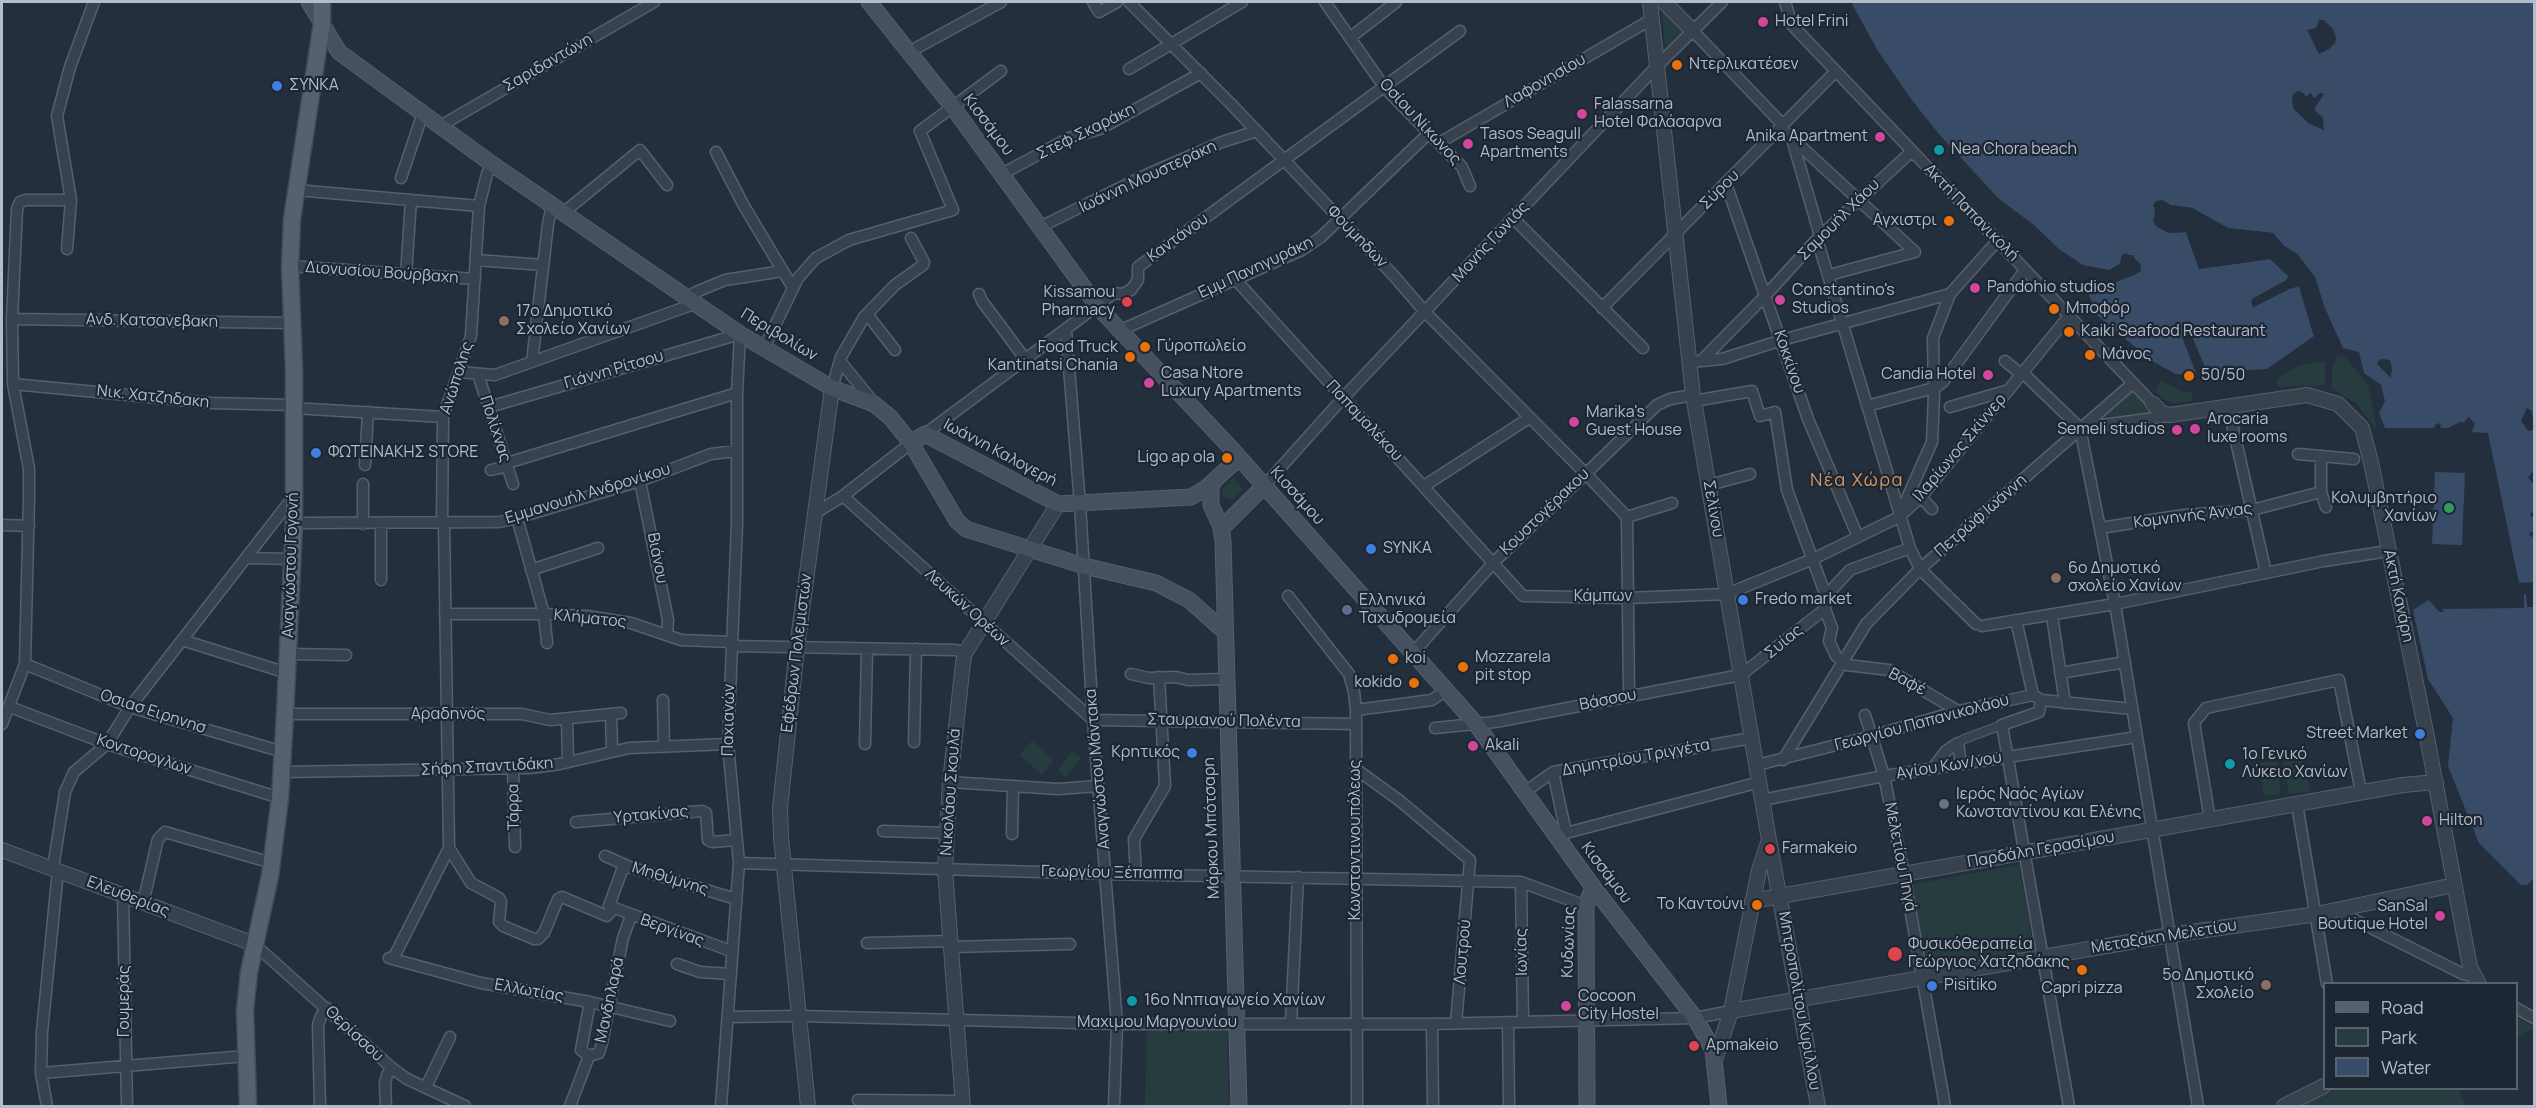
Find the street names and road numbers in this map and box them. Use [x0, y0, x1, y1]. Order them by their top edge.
street label: Σαριδαντώνη [500, 30, 596, 96]
street label: Λαφονησίου [1501, 50, 1589, 112]
street label: Οσίου Νίκωνος [1375, 75, 1465, 169]
street label: Κισσάμου [959, 91, 1017, 159]
street label: Στεφ.Σκαράκη [1034, 100, 1138, 164]
street label: Ιωάννη Μουστεράκη [1076, 137, 1220, 217]
street label: Ακτή Παπανικολή [1920, 160, 2022, 266]
street label: Σύρου [1696, 166, 1744, 214]
street label: Σαμουήλ Χάου [1794, 175, 1884, 265]
street label: Μονής Γωνιάς [1449, 198, 1533, 286]
street label: Φούμηδων [1323, 202, 1391, 272]
street label: Καντάνου [1144, 209, 1212, 267]
street label: Εμμ Πανηγυράκη [1196, 233, 1316, 303]
street label: Διονυσίου Βούρβαχη [305, 258, 459, 288]
street label: Περιβολίων [737, 305, 821, 365]
street label: Ανδ. Κατσανεβακη [86, 310, 218, 332]
street label: Κοκκίνου [1769, 328, 1809, 396]
street label: Ανώπολης [436, 339, 478, 417]
street label: Γιάννη Ρίτσου [562, 347, 666, 393]
street label: Παπαμαλέκου [1322, 377, 1406, 465]
street label: Νικ. Χατζηδακη [96, 382, 210, 412]
street label: Ιλαρίωνος Σκίννερ [1909, 390, 2011, 506]
street label: Πολίχνας [475, 393, 515, 465]
street label: Ιωάννη Καλογερή [940, 415, 1060, 491]
street label: Εμμανουήλ Ανδρονίκου [503, 460, 673, 528]
street label: Κισσάμου [1266, 463, 1328, 529]
street label: Κουστογέρακου [1497, 465, 1593, 559]
street label: Πετρώφ Ιωάννη [1931, 471, 2031, 561]
street label: Σελίνου [1699, 479, 1727, 539]
street label: Αναγνώστου Γογονή [279, 492, 303, 638]
street label: Κομνηνής Άννας [2133, 499, 2253, 533]
street label: Βιάνου [643, 531, 671, 585]
street label: Ακτή Κανάρη [2379, 548, 2417, 644]
street label: Λευκών Ορέων [921, 565, 1013, 651]
street label: Εφέδρων Πολεμιστών [778, 572, 816, 734]
street label: Κάμπων [1574, 587, 1632, 607]
street label: Κλήματος [553, 606, 627, 632]
street label: Συίας [1761, 621, 1807, 663]
street label: Βαφέ [1885, 664, 1929, 700]
street label: Παχιανών [719, 684, 739, 756]
street label: Βάσσου [1578, 685, 1638, 715]
street label: Οσιασ Ειρηνησ [98, 686, 208, 738]
street label: Αναγνώστου Μάντακα [1081, 688, 1115, 850]
street label: Γεωργίου Παπανικολάου [1833, 690, 2011, 756]
street label: Αραδηνός [411, 705, 485, 725]
street label: Σταυριανού Πολέντα [1147, 710, 1301, 732]
street label: Νικολάου Σκουλά [937, 728, 965, 856]
street label: Κοντορογλων [94, 731, 194, 779]
street label: Δημητρίου Τριγγέτα [1560, 736, 1712, 780]
street label: Αγίου Κων/νου [1895, 748, 2003, 784]
street label: Σήφη Σπαντιδάκη [420, 754, 554, 780]
street label: Μάρκου Μπότσαρη [1200, 757, 1224, 899]
street label: Κωνσταντινουπόλεως [1346, 760, 1366, 920]
street label: Τάρρα [504, 783, 524, 831]
street label: Μελετίου Πηγά [1880, 801, 1920, 913]
street label: Υρτακίνας [613, 802, 689, 828]
street label: Παρδάλη Γερασίμου [1966, 828, 2116, 872]
street label: Κισσάμου [1577, 839, 1635, 907]
street label: Μηθύμνης [629, 858, 711, 900]
street label: Γεωργίου Ξέπαππα [1041, 862, 1183, 884]
street label: Ελευθερίας [84, 872, 172, 922]
street label: Κυδωνίας [1558, 906, 1580, 978]
street label: Μητροπολίτου Κυρίλλου [1774, 910, 1824, 1092]
street label: Βεργίνας [637, 911, 707, 951]
street label: Μεταξάκη Μελετίου [2090, 916, 2238, 958]
street label: Λουτρού [1451, 919, 1475, 985]
street label: Ιωνίας [1512, 928, 1532, 976]
street label: Μανδηλαρά [592, 955, 628, 1045]
street label: Γουμεράς [115, 965, 135, 1037]
street label: Ελλωτίας [493, 975, 565, 1007]
street label: Θερίσσου [321, 1002, 387, 1066]
street label: Μαχιμου Mαργουνίου [1077, 1013, 1237, 1033]

